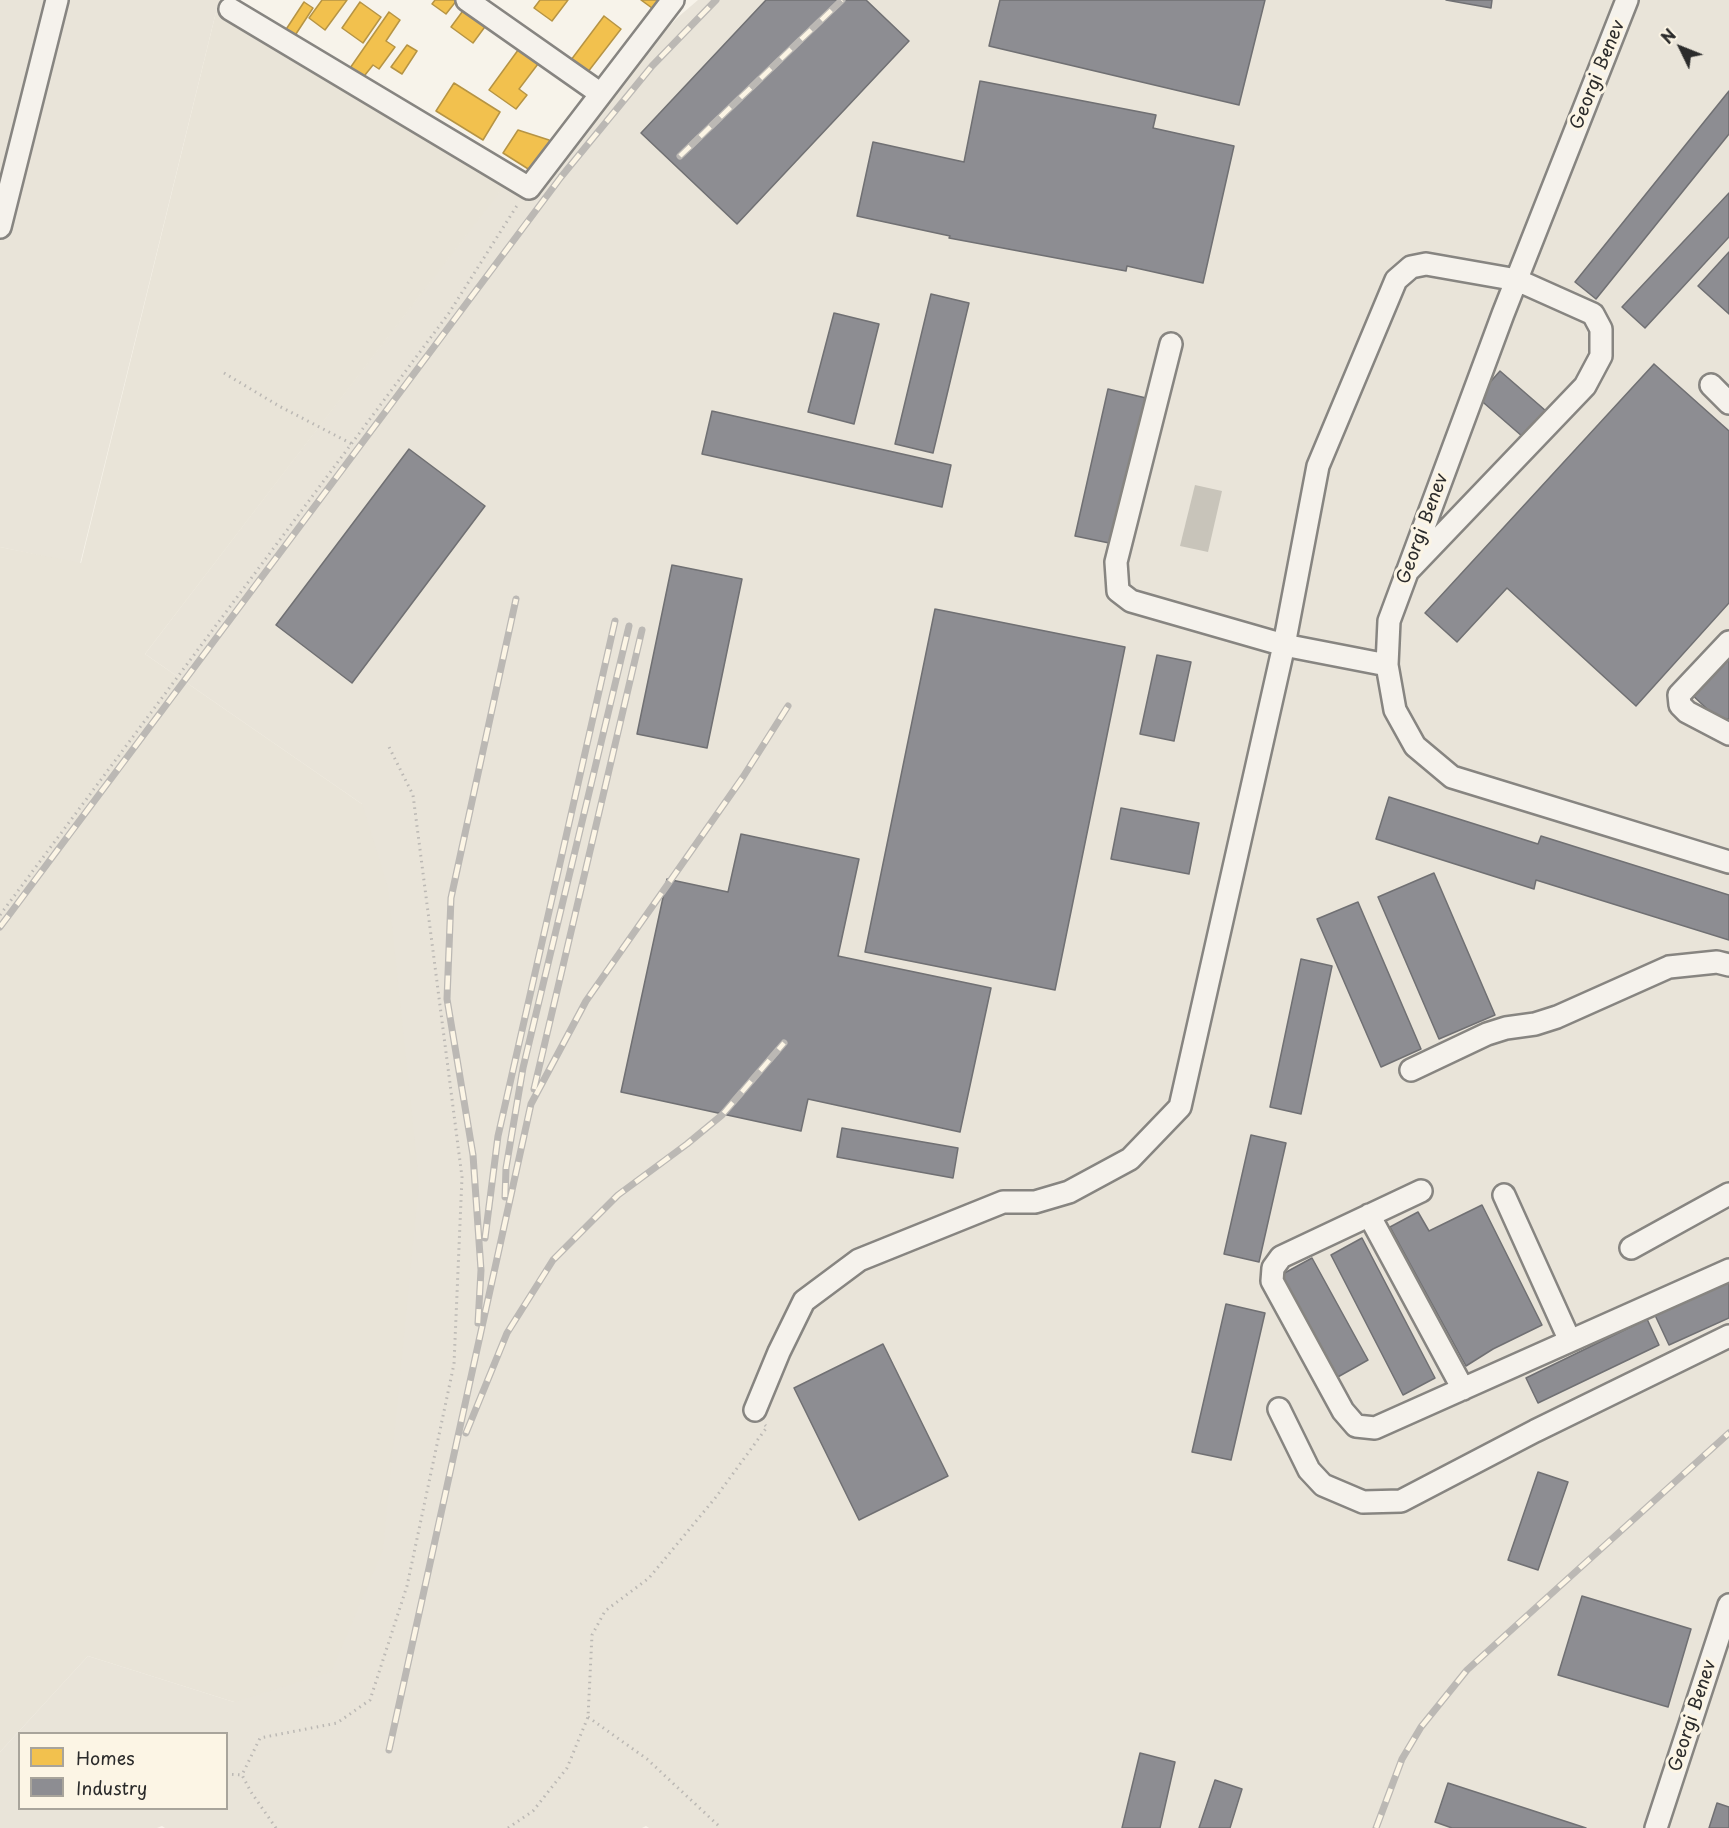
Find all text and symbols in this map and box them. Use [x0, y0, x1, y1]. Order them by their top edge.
street label: Georgi Benev [1566, 17, 1630, 133]
north arrow [1651, 18, 1711, 78]
text: N [1655, 23, 1681, 49]
street label: Georgi Benev [1393, 471, 1453, 587]
street label: Georgi Benev [1665, 1657, 1721, 1775]
legend [18, 1732, 228, 1810]
text: Homes [76, 1744, 134, 1771]
text: Industry [76, 1774, 147, 1801]

